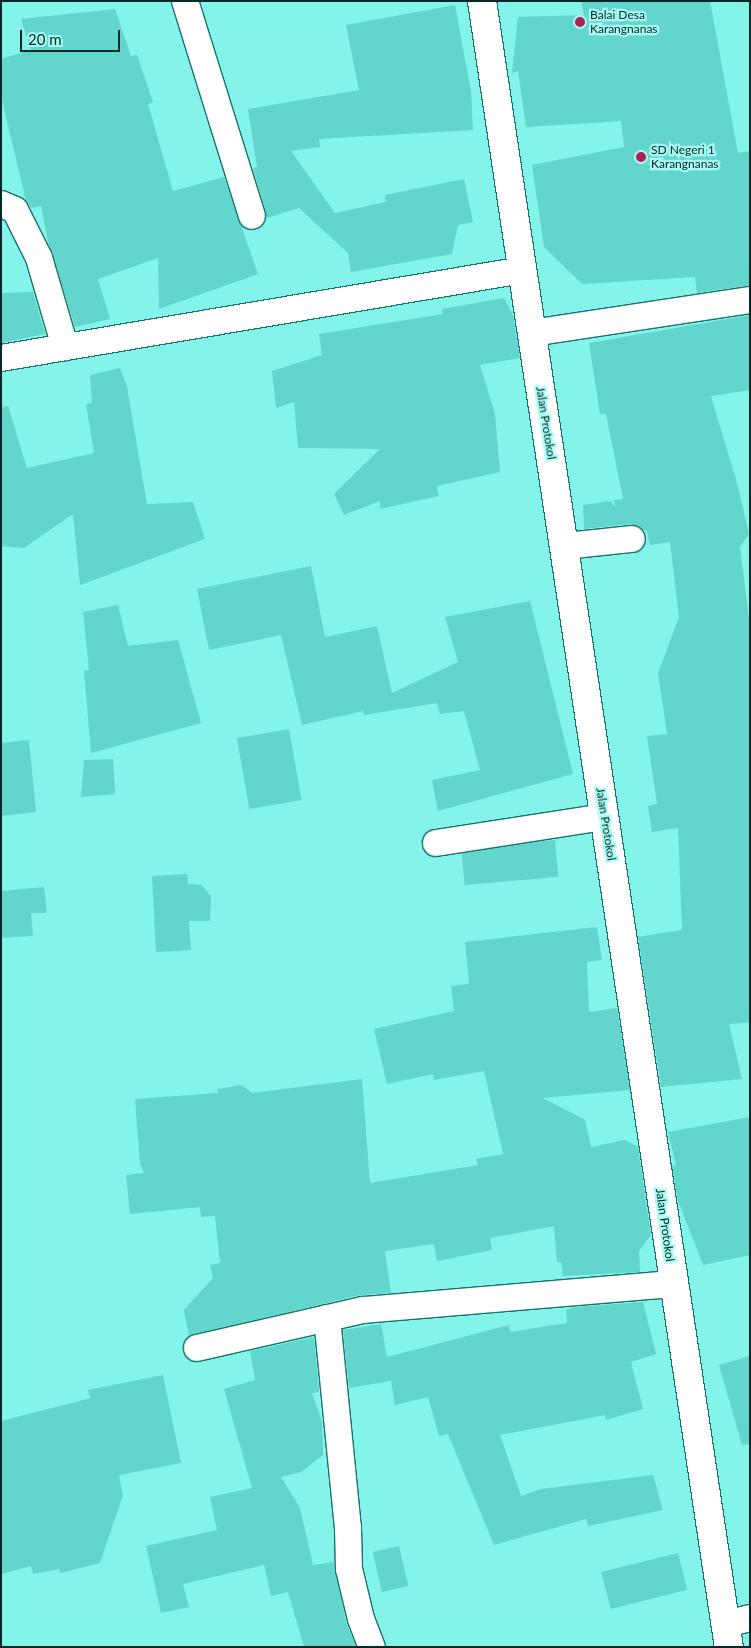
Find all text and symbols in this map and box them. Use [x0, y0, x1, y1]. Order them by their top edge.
place label: Balai Desa Karangnanas [590, 8, 658, 36]
marker: Balai Desa Karangnanas [574, 16, 586, 28]
scale bar [22, 20, 122, 52]
text: 20 m [28, 30, 62, 48]
place label: SD Negeri 1 Karangnanas [651, 143, 719, 171]
marker: SD Negeri 1 Karangnanas [635, 151, 647, 163]
street label: Jalan Protokol [533, 385, 559, 461]
street label: Jalan Protokol [593, 786, 619, 862]
street label: Jalan Protokol [653, 1187, 677, 1263]

